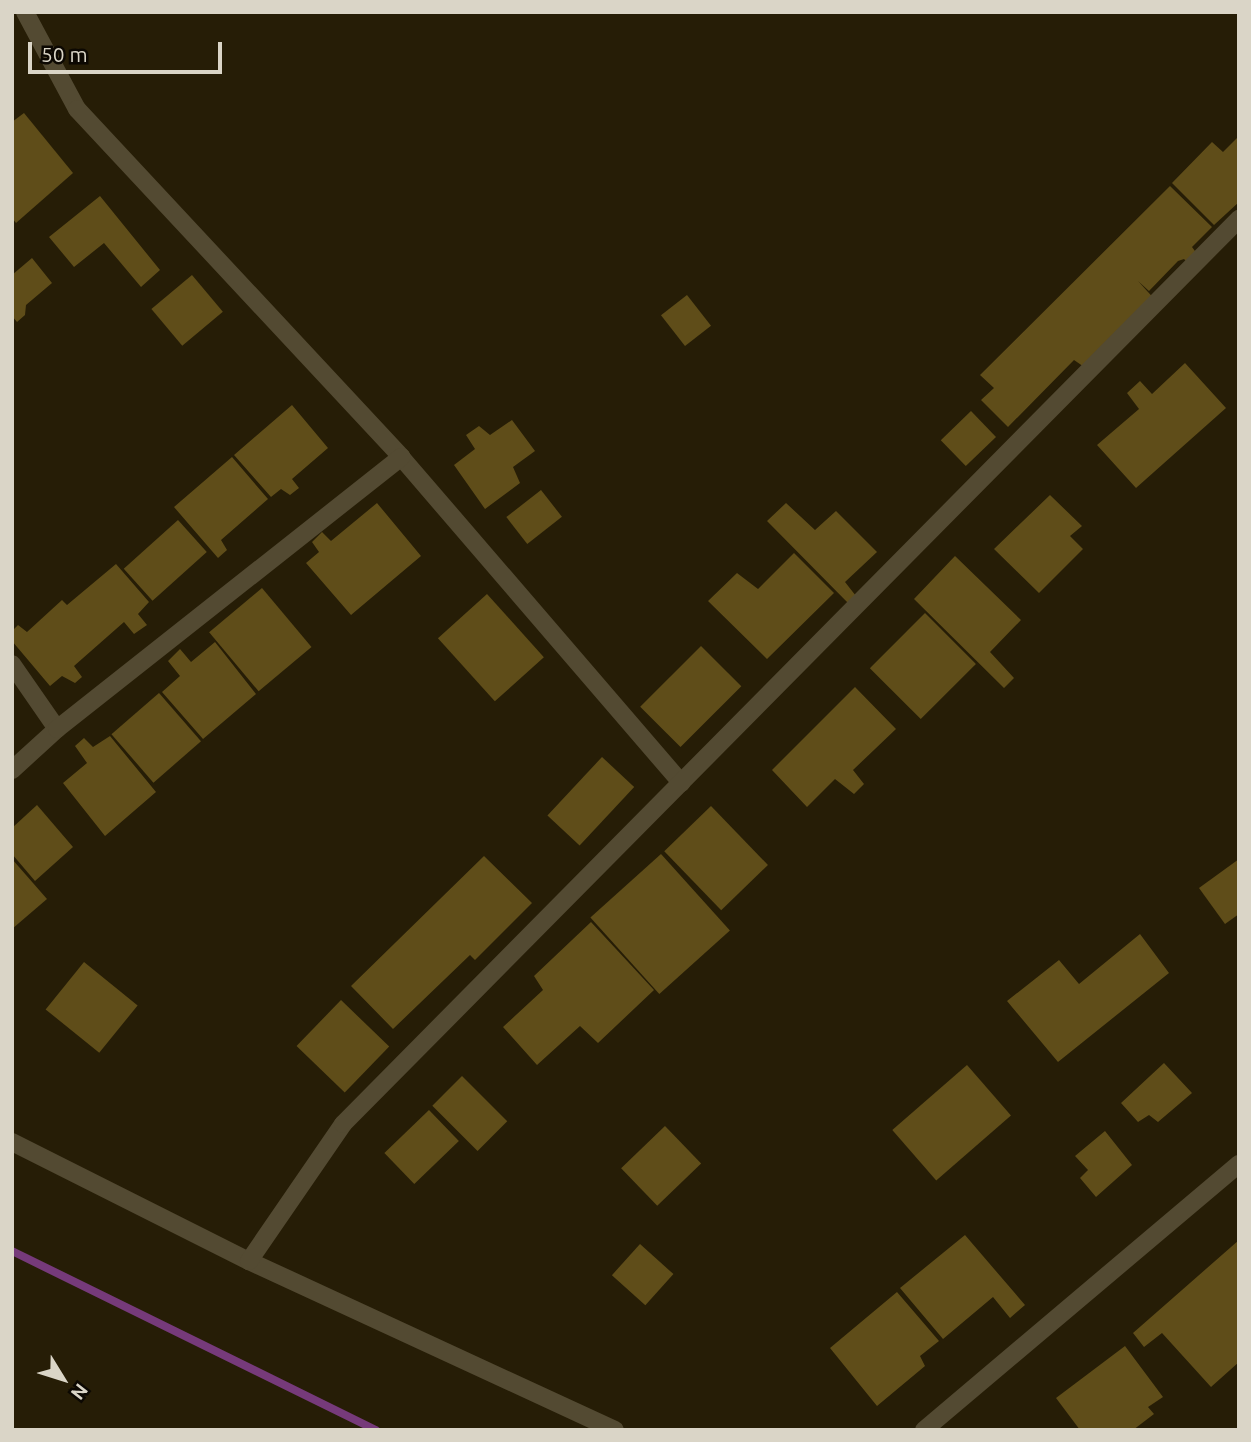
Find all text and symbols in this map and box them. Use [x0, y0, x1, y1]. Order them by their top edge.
scale bar [32, 28, 226, 72]
text: 50 m [41, 42, 88, 66]
north arrow [28, 1344, 98, 1414]
text: N [67, 1380, 93, 1404]

